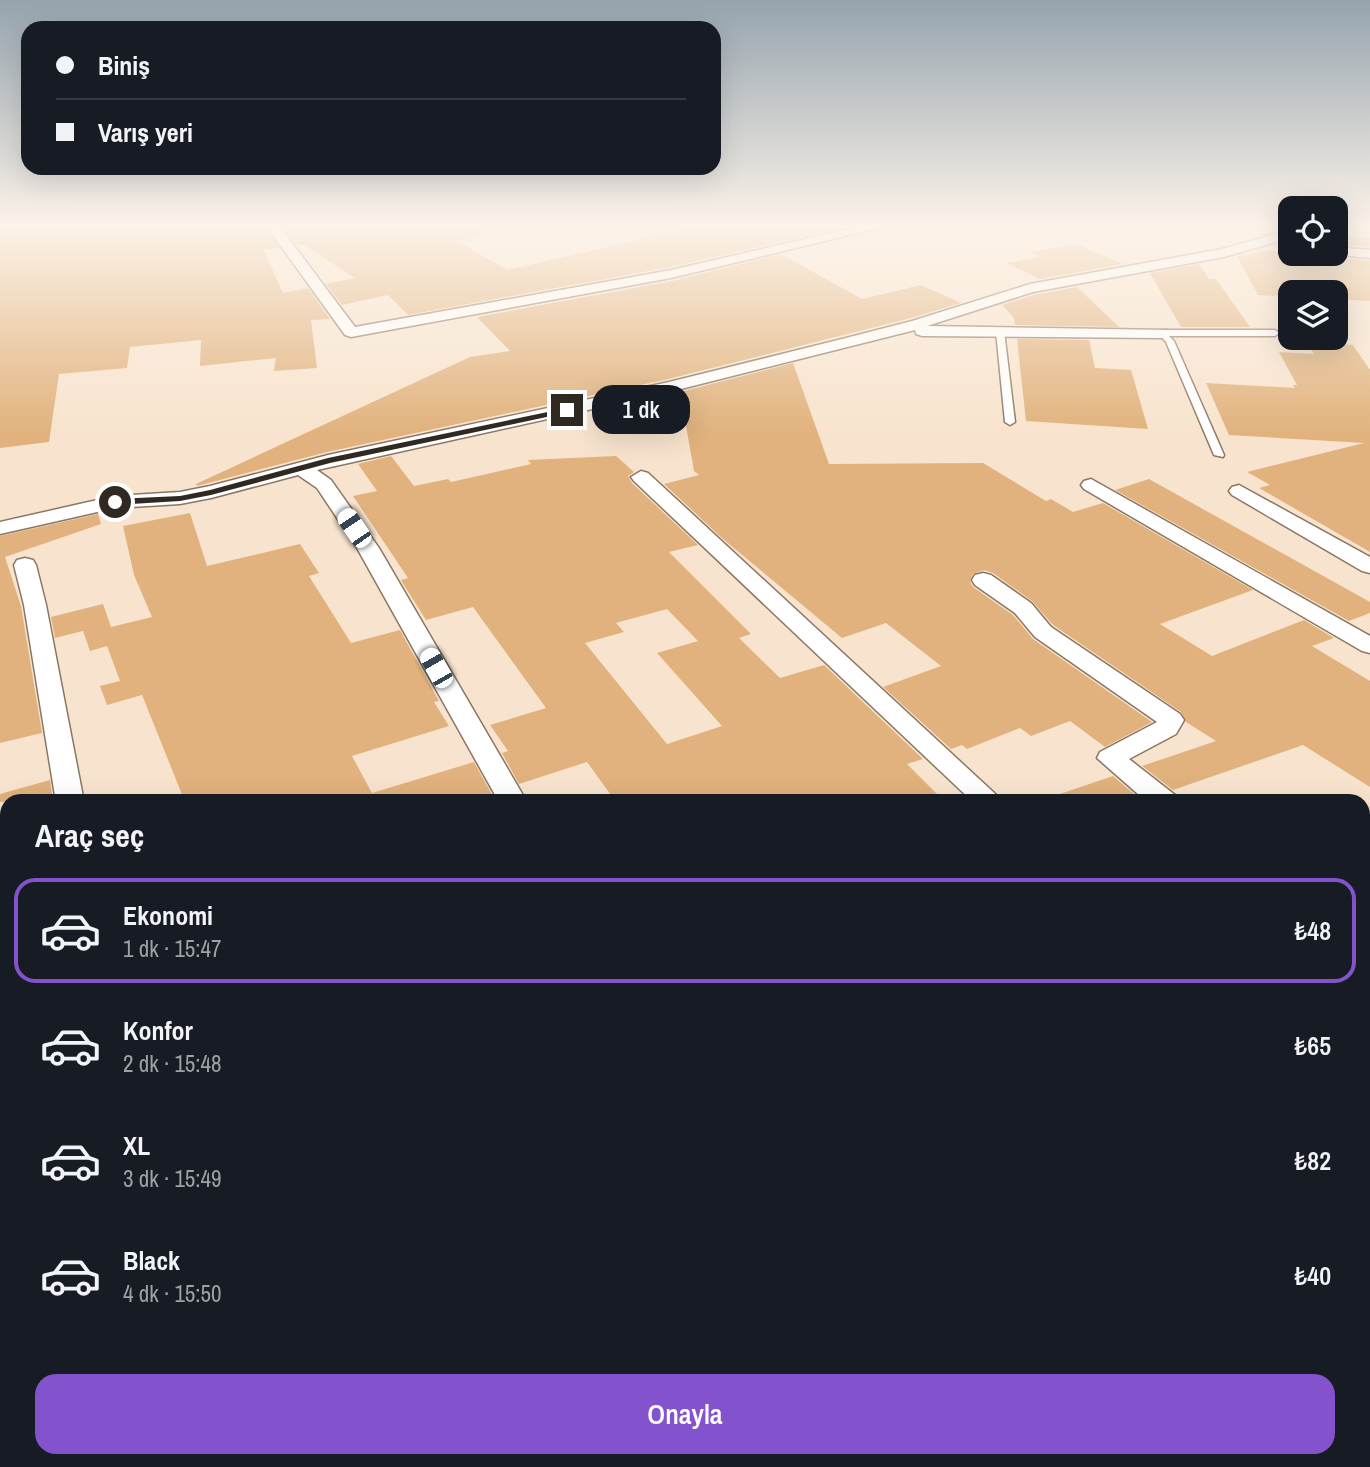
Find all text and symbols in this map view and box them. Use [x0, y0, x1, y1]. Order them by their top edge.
text: Biniş [98, 48, 150, 83]
text: Varış yeri [98, 115, 193, 150]
map controls [1278, 196, 1348, 350]
button: locate [1278, 196, 1348, 266]
button: layers [1278, 280, 1348, 350]
callout: 1 dk [592, 386, 690, 434]
route end [551, 394, 583, 426]
text: 1 dk [622, 394, 660, 425]
route start [99, 486, 131, 518]
car [334, 505, 375, 551]
car [417, 645, 456, 691]
text: Araç seç [35, 814, 144, 857]
text: Ekonomi [123, 898, 213, 933]
icon: car [39, 899, 102, 962]
text: ₺48 [1295, 913, 1331, 948]
text: 1 dk · 15:47 [123, 933, 222, 964]
text: Konfor [123, 1013, 193, 1048]
icon: car [39, 1014, 102, 1077]
text: ₺65 [1295, 1028, 1331, 1063]
text: 2 dk · 15:48 [123, 1048, 222, 1079]
text: XL [123, 1128, 150, 1163]
icon: car [39, 1129, 102, 1192]
text: ₺82 [1295, 1143, 1331, 1178]
text: 3 dk · 15:49 [123, 1163, 222, 1194]
text: Black [123, 1243, 180, 1278]
icon: car [39, 1244, 102, 1307]
text: ₺40 [1295, 1258, 1331, 1293]
text: 4 dk · 15:50 [123, 1278, 222, 1309]
button: Onayla [35, 1374, 1335, 1454]

